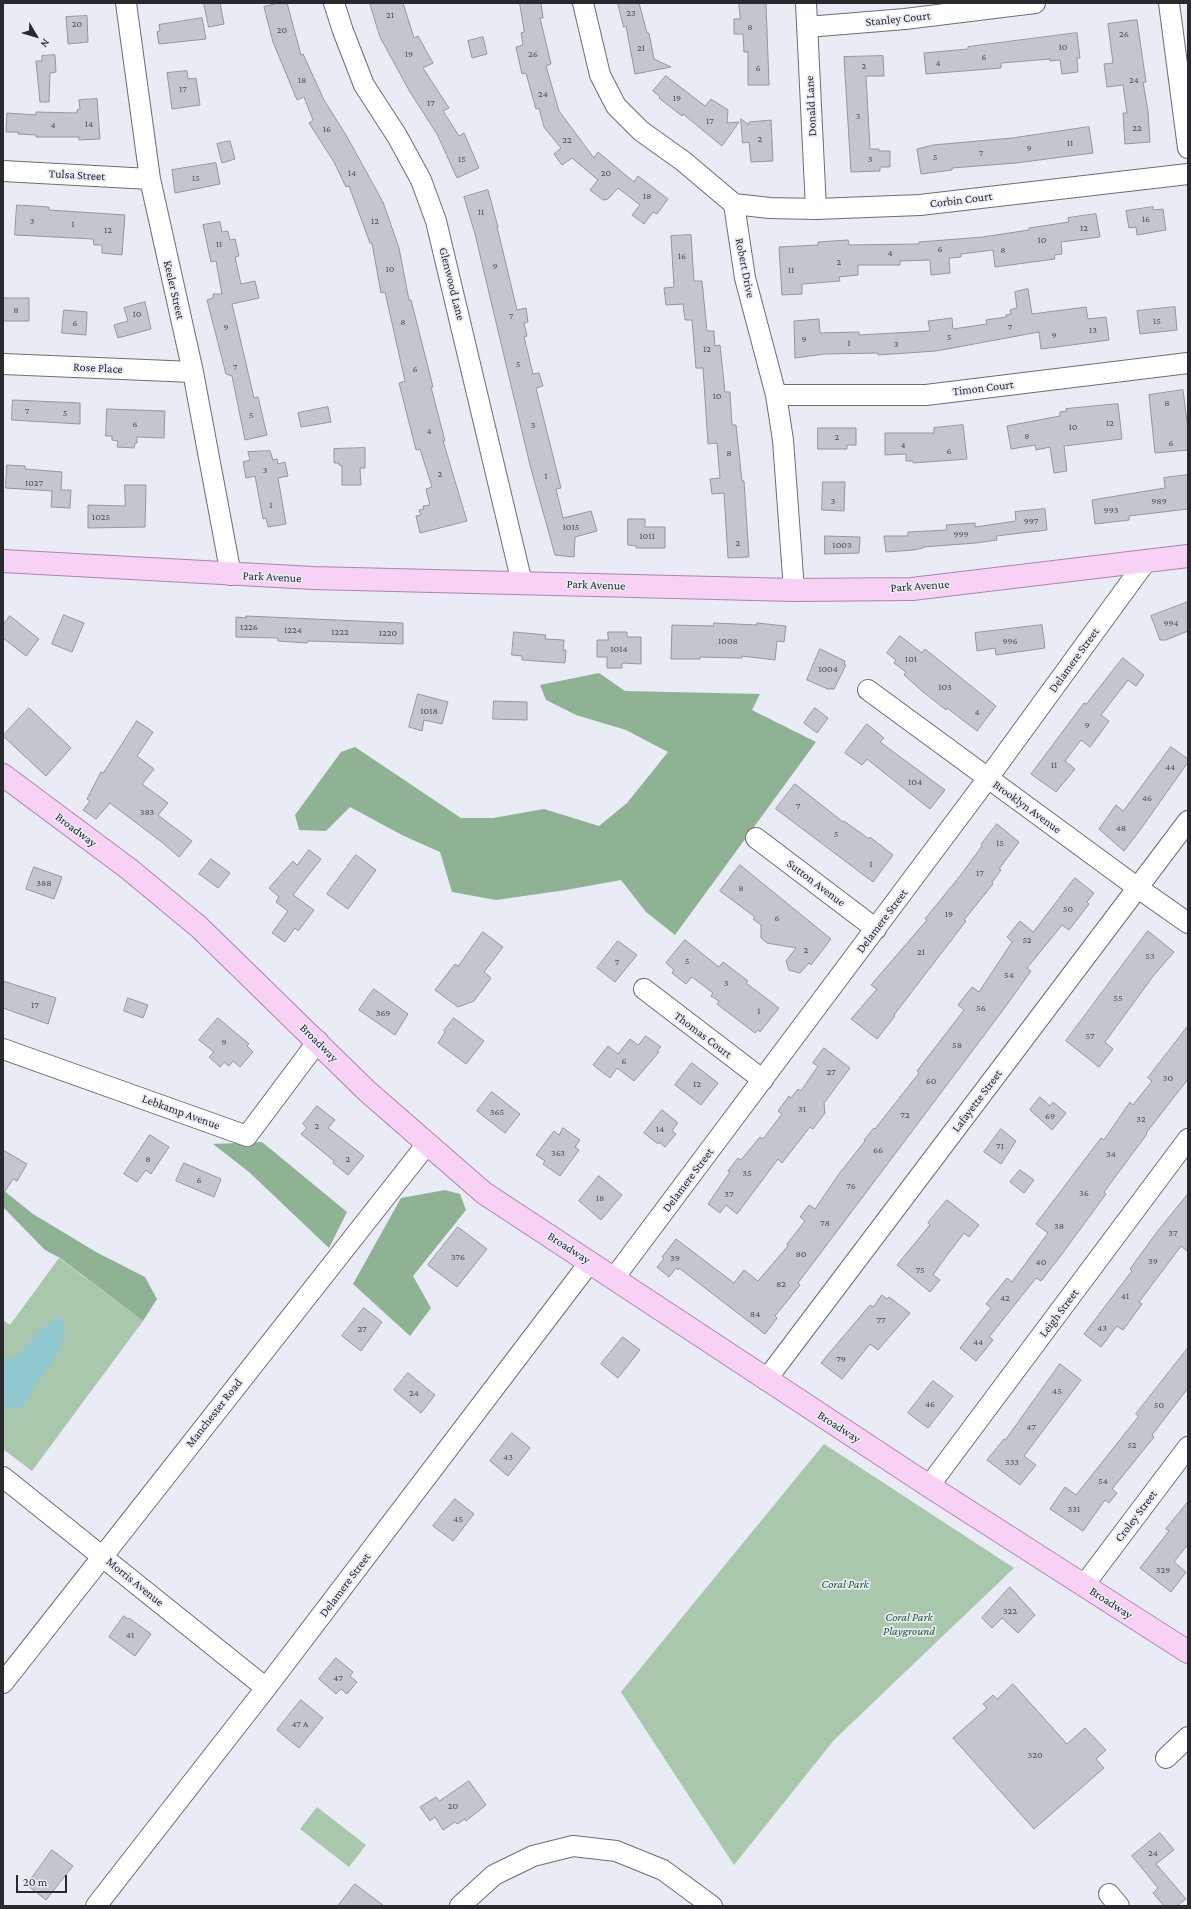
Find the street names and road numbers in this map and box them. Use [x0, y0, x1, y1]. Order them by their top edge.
street label: Stanley Court [865, 8, 931, 30]
street label: Donald Lane [802, 75, 820, 137]
street label: Tulsa Street [48, 166, 106, 184]
street label: Corbin Court [929, 189, 993, 211]
street label: Robert Drive [732, 237, 758, 299]
street label: Glenwood Lane [436, 246, 468, 322]
street label: Keeler Street [160, 259, 188, 321]
street label: Rose Place [73, 360, 123, 376]
street label: Timon Court [952, 377, 1014, 399]
street label: Park Avenue [242, 568, 302, 586]
street label: Park Avenue [566, 577, 626, 593]
street label: Park Avenue [890, 577, 950, 595]
street label: Delamere Street [1046, 625, 1102, 695]
street label: Brooklyn Avenue [990, 777, 1064, 837]
street label: Broadway [52, 810, 100, 850]
street label: Sutton Avenue [784, 856, 848, 910]
street label: Delamere Street [853, 886, 911, 956]
street label: Thomas Court [671, 1009, 735, 1061]
street label: Broadway [297, 1021, 341, 1065]
street label: Lafayette Street [949, 1067, 1005, 1135]
street label: Lebkamp Avenue [140, 1091, 222, 1133]
street label: Delamere Street [659, 1145, 717, 1215]
street label: Broadway [545, 1229, 593, 1267]
street label: Leigh Street [1036, 1286, 1082, 1340]
street label: Manchester Road [183, 1376, 245, 1450]
street label: Broadway [815, 1408, 863, 1446]
street label: Croley Street [1112, 1487, 1160, 1545]
street label: Delamere Street [316, 1550, 374, 1620]
street label: Morris Avenue [103, 1554, 167, 1610]
street label: Broadway [1087, 1584, 1135, 1622]

